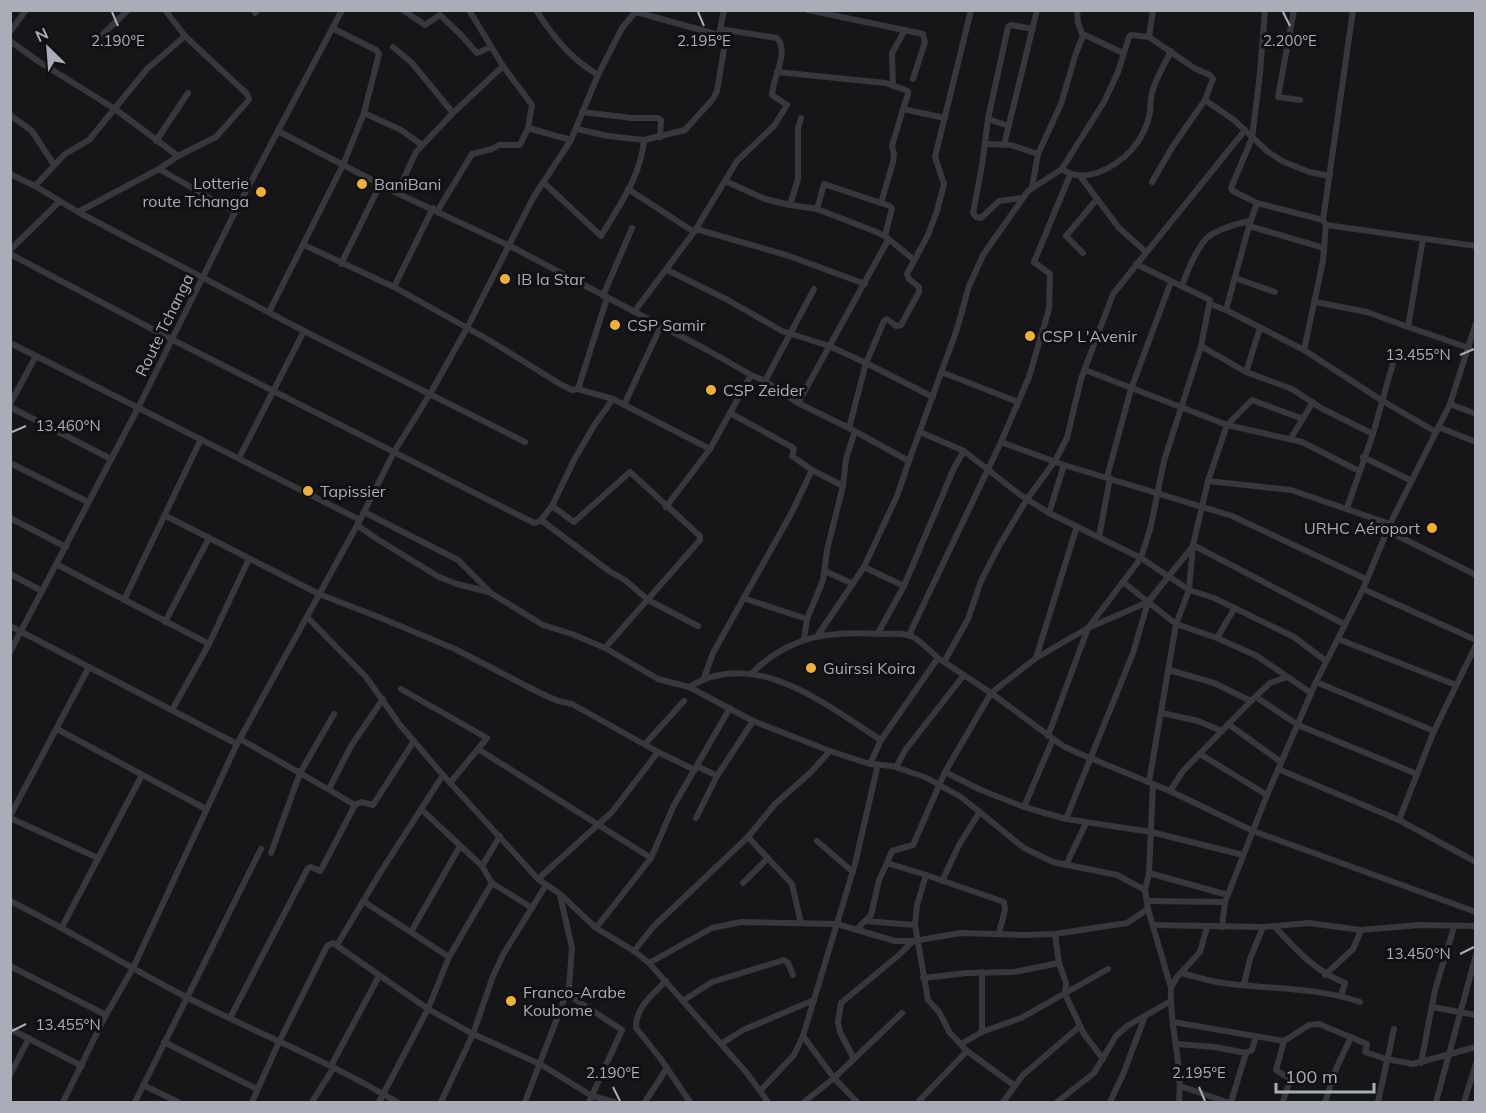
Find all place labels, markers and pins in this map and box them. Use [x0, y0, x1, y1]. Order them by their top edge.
place label: Lotterie route Tchanga [143, 173, 249, 211]
place label: BaniBani [374, 174, 441, 194]
marker: BaniBani [355, 177, 369, 191]
marker: Lotterie route Tchanga [254, 185, 268, 199]
place label: IB la Star [517, 269, 585, 289]
marker: IB la Star [498, 272, 512, 286]
place label: CSP Samir [627, 315, 706, 335]
marker: CSP Samir [608, 318, 622, 332]
place label: CSP L'Avenir [1042, 326, 1137, 346]
marker: CSP L'Avenir [1023, 329, 1037, 343]
place label: CSP Zeider [723, 380, 804, 400]
marker: CSP Zeider [704, 383, 718, 397]
place label: Tapissier [320, 481, 386, 501]
marker: Tapissier [301, 484, 315, 498]
place label: URHC Aéroport [1304, 518, 1420, 538]
marker: URHC Aéroport [1425, 521, 1439, 535]
place label: Guirssi Koira [823, 658, 916, 678]
marker: Guirssi Koira [804, 661, 818, 675]
place label: Franco-Arabe Koubome [523, 982, 626, 1020]
marker: Franco-Arabe Koubome [504, 994, 518, 1008]

